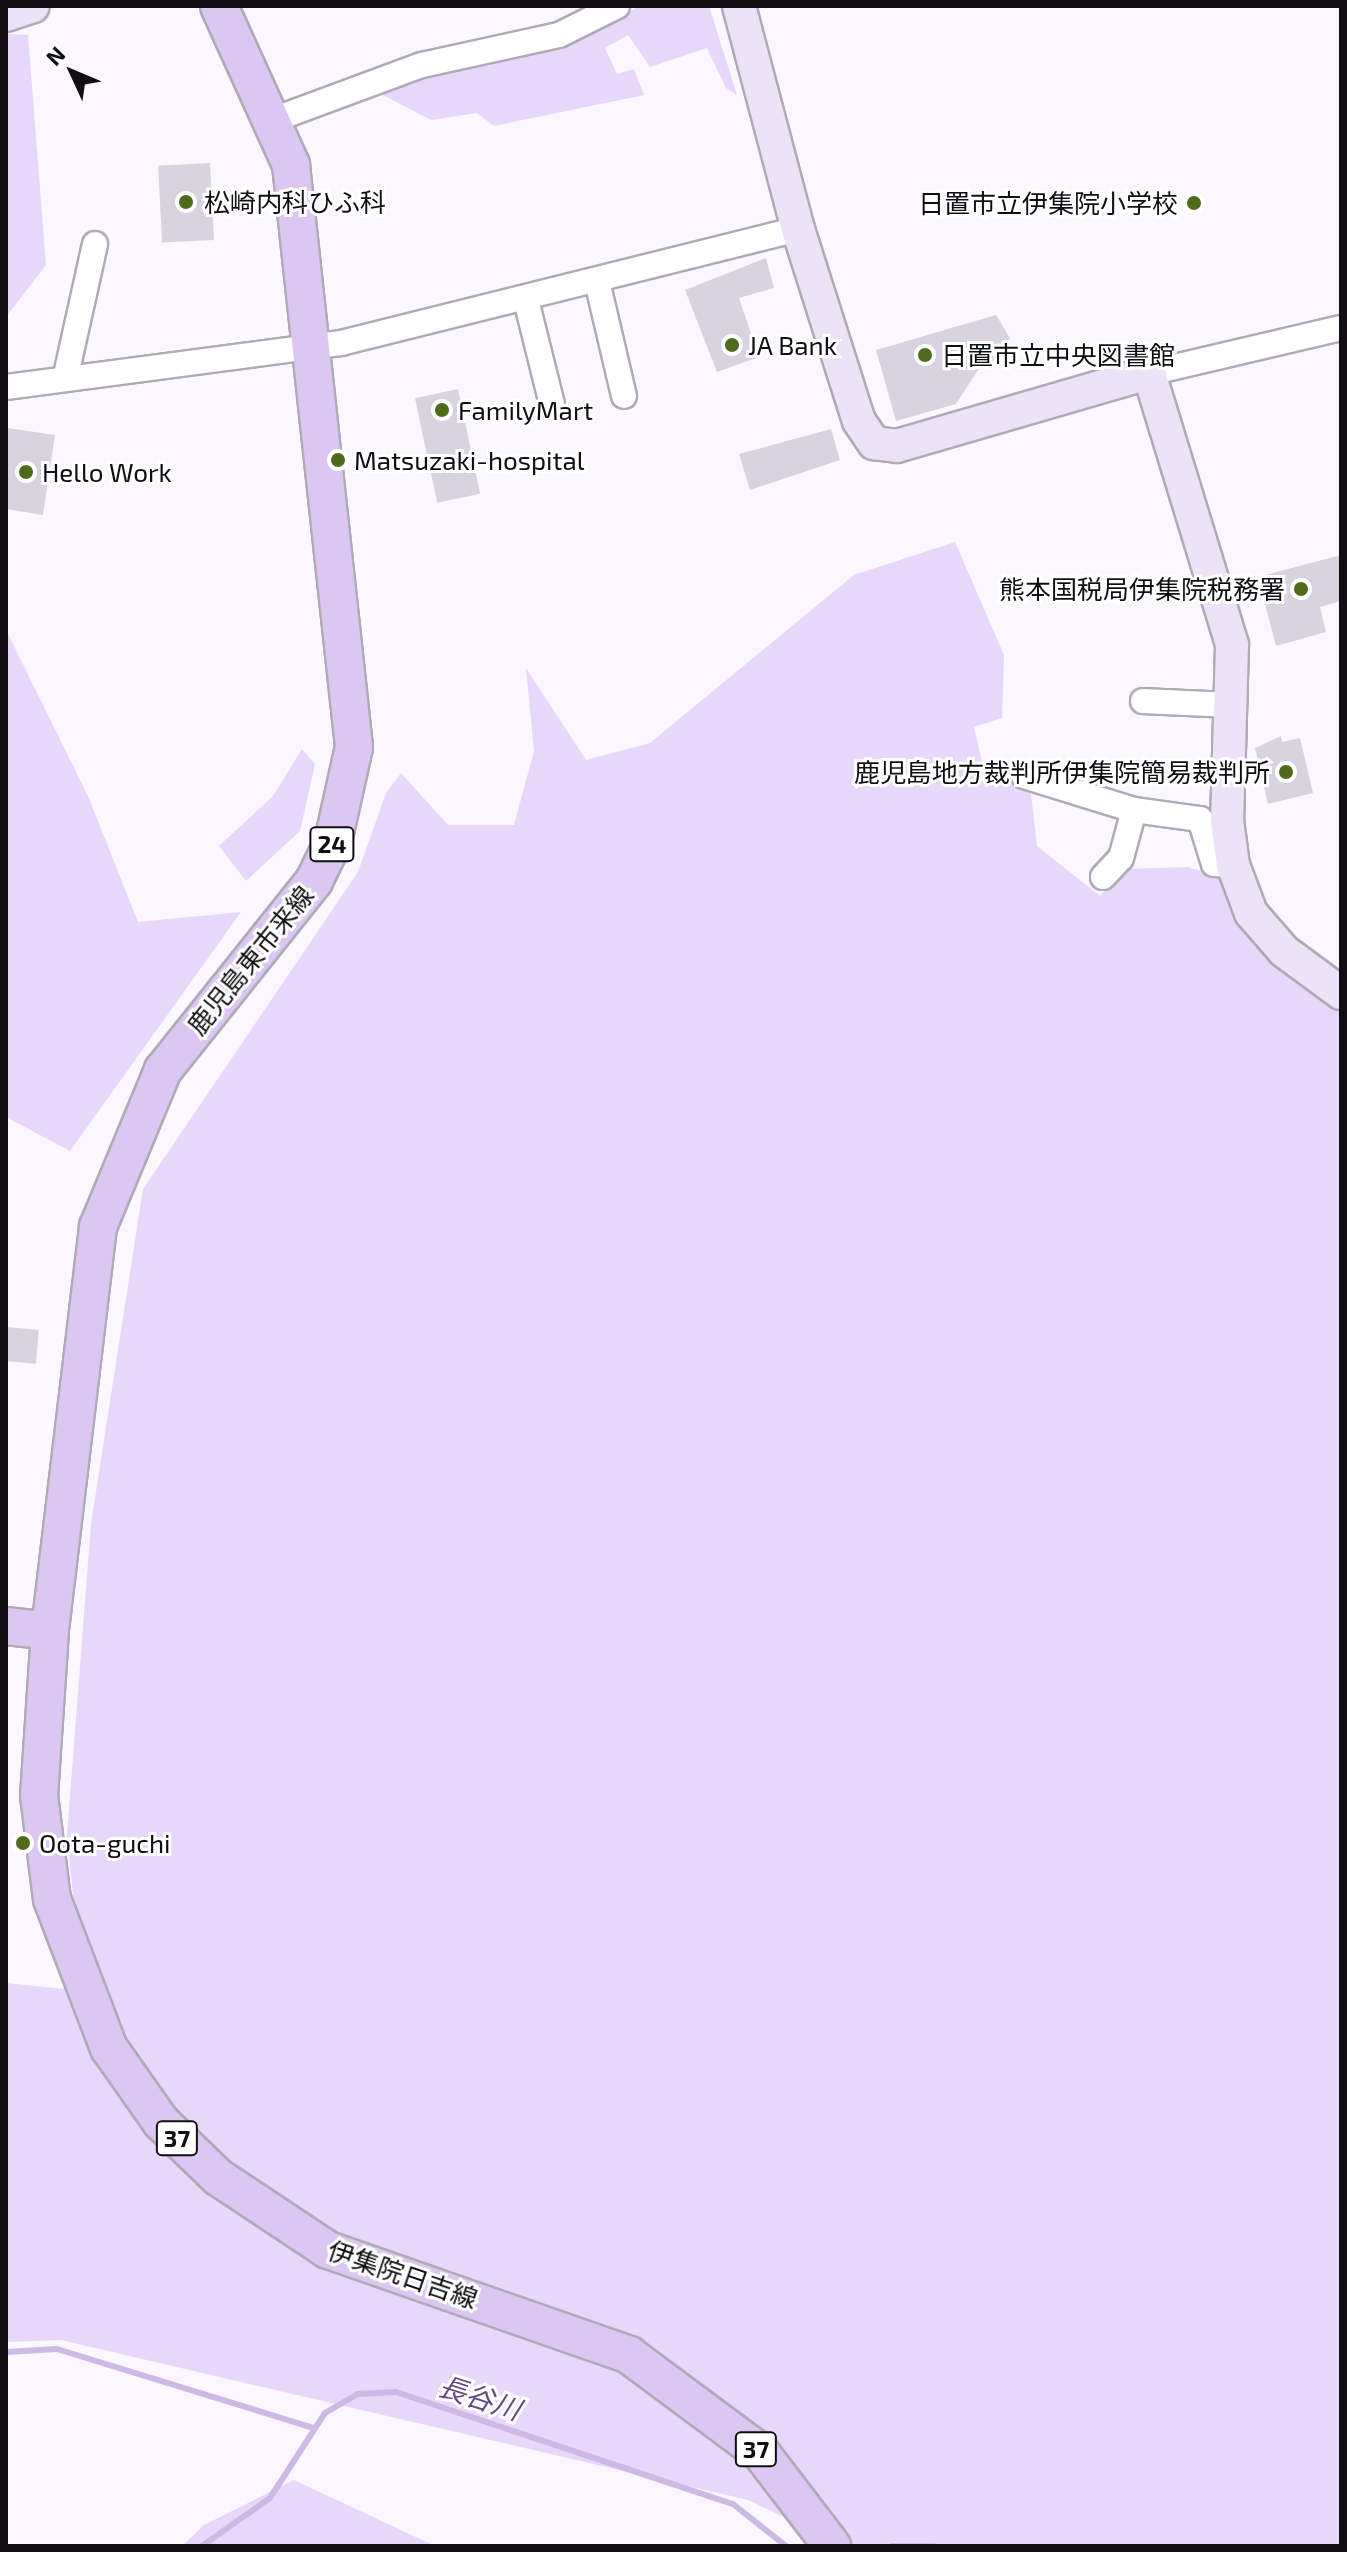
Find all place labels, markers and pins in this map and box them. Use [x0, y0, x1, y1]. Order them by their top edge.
place label: 松崎内科ひふ科 [204, 186, 386, 218]
place label: 日置市立伊集院小学校 [918, 187, 1178, 219]
marker: 松崎内科ひふ科 [175, 191, 197, 213]
marker: 日置市立伊集院小学校 [1185, 194, 1203, 212]
place label: JA Bank [748, 329, 838, 361]
marker: JA Bank [723, 336, 741, 354]
place label: 日置市立中央図書館 [941, 339, 1175, 371]
marker: 日置市立中央図書館 [916, 346, 934, 364]
place label: FamilyMart [458, 394, 593, 426]
marker: FamilyMart [433, 401, 451, 419]
place label: Matsuzaki-hospital [354, 444, 584, 476]
marker: Matsuzaki-hospital [329, 451, 347, 469]
place label: Hello Work [42, 456, 172, 488]
marker: Hello Work [17, 463, 35, 481]
place label: 熊本国税局伊集院税務署 [999, 573, 1285, 605]
marker: 熊本国税局伊集院税務署 [1292, 580, 1310, 598]
place label: 鹿児島地方裁判所伊集院簡易裁判所 [854, 756, 1270, 788]
marker: 鹿児島地方裁判所伊集院簡易裁判所 [1277, 763, 1295, 781]
place label: Oota-guchi [39, 1827, 171, 1859]
marker: Oota-guchi [14, 1834, 32, 1852]

